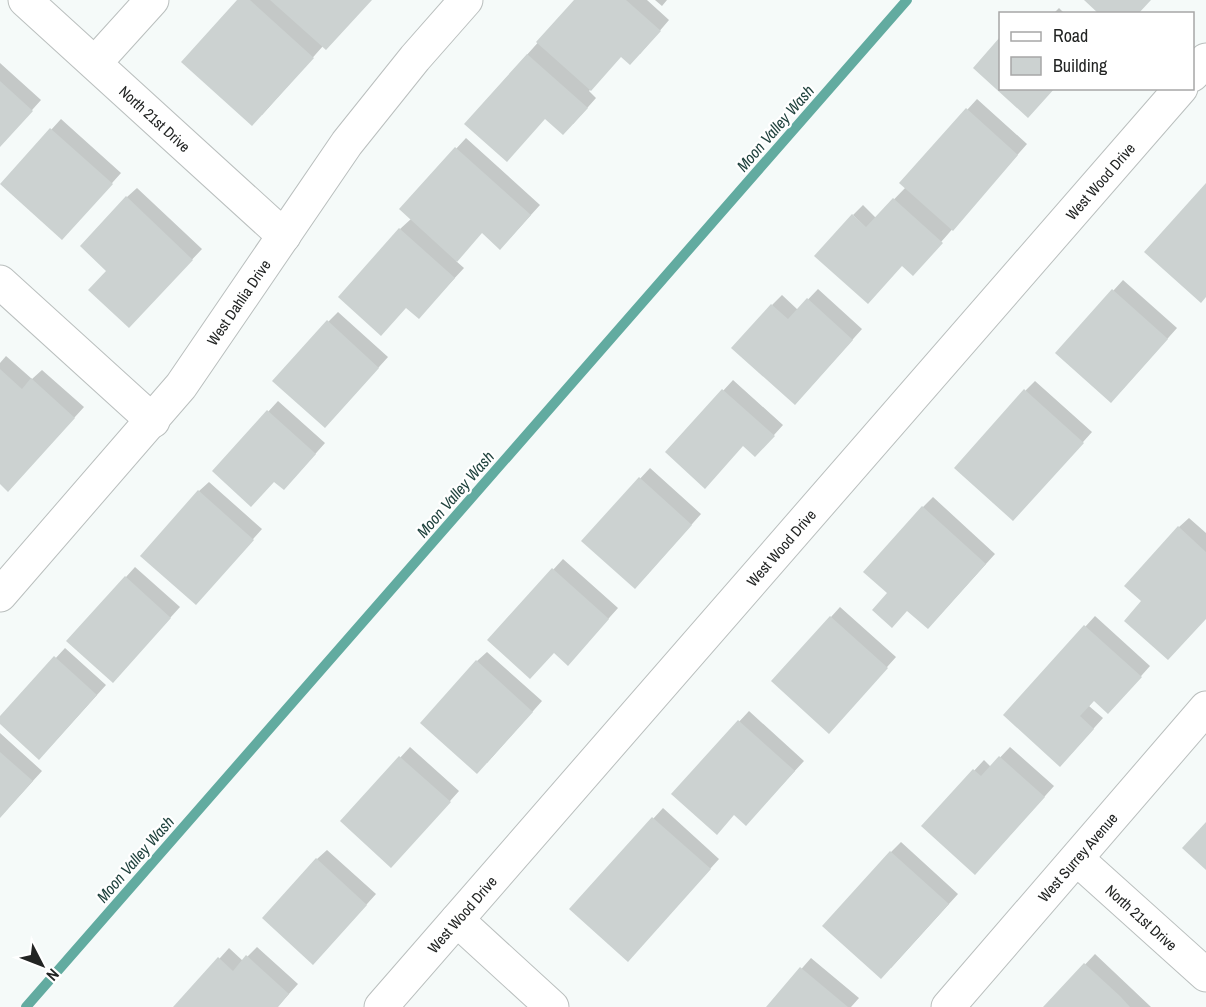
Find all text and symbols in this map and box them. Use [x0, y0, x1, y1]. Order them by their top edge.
legend [999, 12, 1194, 90]
text: Road [1053, 23, 1088, 48]
text: Building [1053, 53, 1108, 78]
water label: Moon Valley Wash [731, 80, 819, 176]
street label: North 21st Drive [115, 81, 195, 157]
street label: West Wood Drive [1061, 138, 1140, 224]
street label: West Dahlia Drive [201, 255, 275, 349]
water label: Moon Valley Wash [411, 446, 499, 542]
street label: West Wood Drive [741, 504, 820, 591]
street label: West Surrey Avenue [1033, 808, 1122, 906]
water label: Moon Valley Wash [91, 811, 179, 907]
street label: West Wood Drive [422, 871, 501, 957]
street label: North 21st Drive [1101, 879, 1182, 955]
north arrow [12, 935, 72, 995]
text: N [42, 964, 64, 986]

